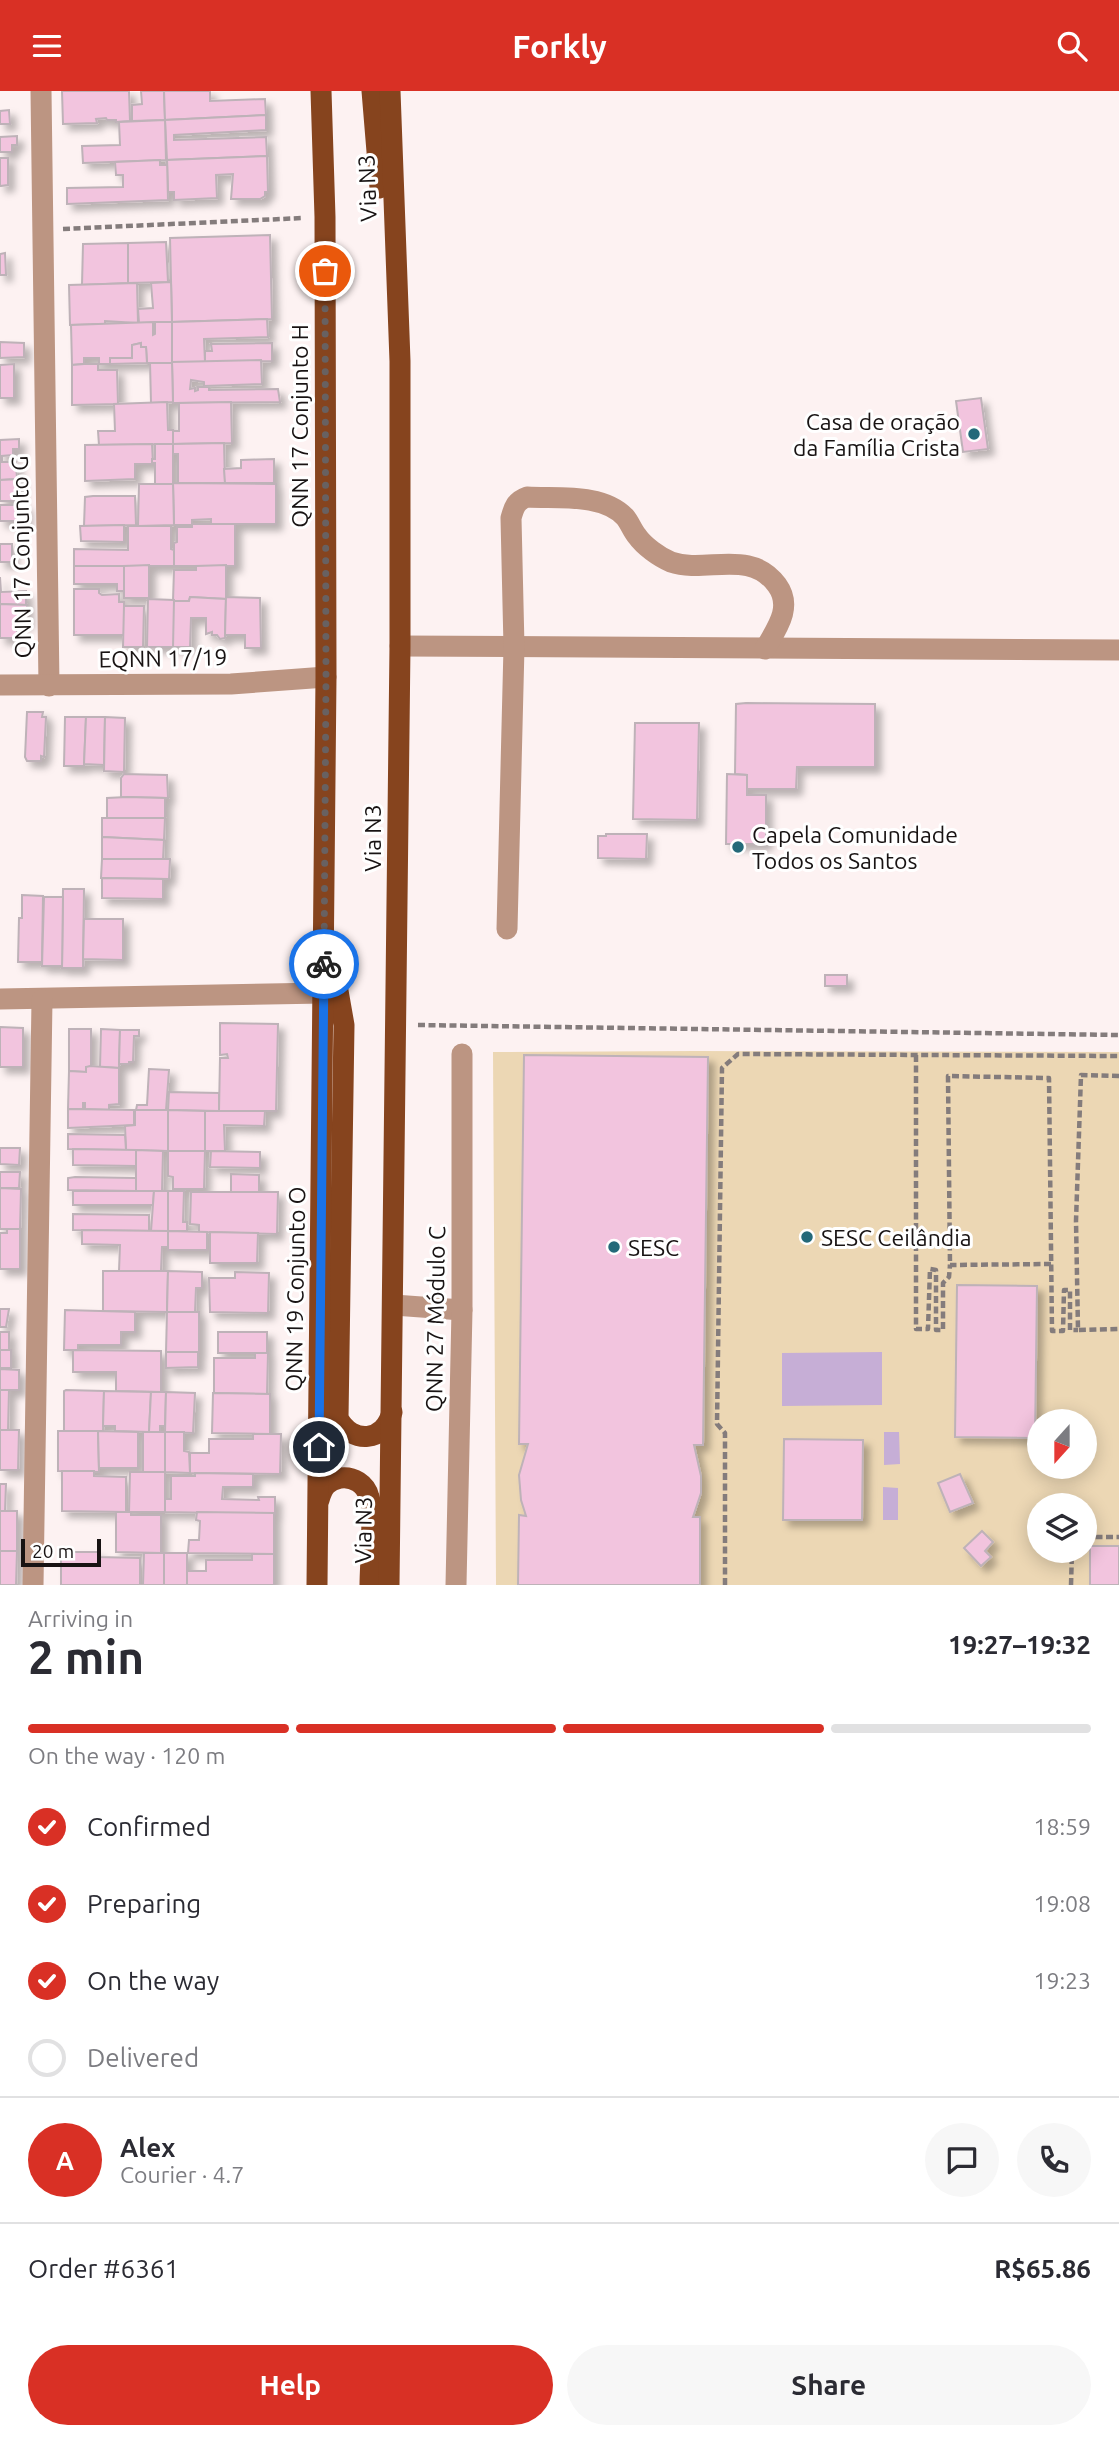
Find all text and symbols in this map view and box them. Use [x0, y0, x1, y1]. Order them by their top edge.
icon: menu [28, 27, 66, 65]
icon: search [1053, 27, 1091, 65]
text: Forkly [512, 28, 607, 64]
street label: Via N3 [353, 154, 381, 222]
pin [295, 241, 355, 301]
icon: bag [306, 252, 344, 290]
street label: QNN 17 Conjunto H [287, 324, 312, 528]
place label: Casa de oração da Família Crista [793, 409, 960, 460]
marker: Casa de oração da Família Crista [966, 426, 982, 442]
street label: QNN 17 Conjunto G [7, 455, 35, 659]
street label: EQNN 17/19 [98, 644, 228, 672]
street label: Via N3 [360, 804, 385, 872]
place label: Capela Comunidade Todos os Santos [752, 822, 958, 873]
marker: Capela Comunidade Todos os Santos [730, 839, 746, 855]
courier [289, 929, 359, 999]
icon: bike [305, 945, 343, 983]
street label: QNN 19 Conjunto O [281, 1186, 309, 1392]
place label: SESC Ceilândia [821, 1225, 972, 1250]
street label: QNN 27 Módulo C [421, 1226, 449, 1412]
marker: SESC Ceilândia [799, 1229, 815, 1245]
place label: SESC [628, 1235, 679, 1260]
marker: SESC [606, 1239, 622, 1255]
north arrow [1027, 1409, 1097, 1479]
map controls [1027, 1409, 1097, 1563]
pin [289, 1417, 349, 1477]
icon: home [300, 1428, 338, 1466]
button: layers [1027, 1493, 1097, 1563]
street label: Via N3 [350, 1496, 376, 1564]
scale bar [21, 1536, 102, 1568]
text: 20 m [32, 1540, 74, 1562]
text: Arriving in [28, 1606, 133, 1631]
text: 19:27–19:32 [948, 1630, 1091, 1659]
text: 2 min [28, 1631, 144, 1683]
text: On the way · 120 m [28, 1743, 225, 1768]
icon: check [28, 1808, 66, 1846]
text: Confirmed [87, 1812, 211, 1841]
text: 18:59 [1033, 1814, 1091, 1839]
icon: check [28, 1885, 66, 1923]
text: Preparing [87, 1889, 201, 1918]
text: 19:08 [1033, 1891, 1091, 1916]
icon: check [28, 1962, 66, 2000]
text: On the way [87, 1966, 219, 1995]
text: 19:23 [1033, 1968, 1091, 1993]
text: Delivered [87, 2043, 199, 2072]
button: chat [925, 2123, 999, 2197]
button: phone [1017, 2123, 1091, 2197]
text: Alex [120, 2133, 175, 2162]
text: A [56, 2146, 74, 2175]
text: Courier · 4.7 [120, 2162, 244, 2187]
text: Order #6361 [28, 2254, 179, 2283]
text: R$65.86 [994, 2254, 1091, 2283]
button: Help [28, 2345, 553, 2425]
button: Share [567, 2345, 1091, 2425]

